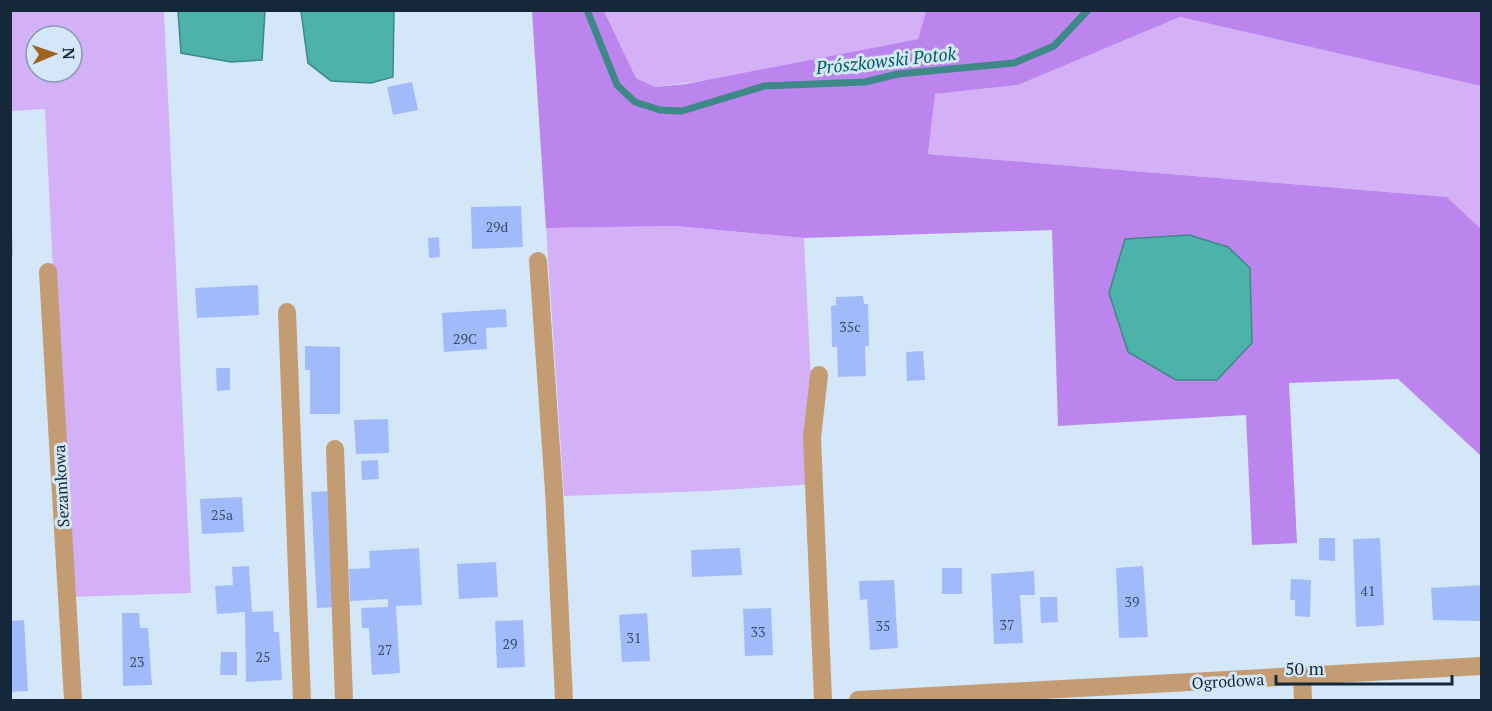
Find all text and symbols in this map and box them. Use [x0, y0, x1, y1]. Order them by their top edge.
north arrow [24, 24, 84, 84]
water label: Prószkowski Potok [814, 41, 958, 79]
text: N [58, 47, 80, 60]
house number: 29d [486, 217, 509, 236]
house number: 35c [839, 317, 861, 336]
house number: 29C [453, 329, 477, 348]
street label: Sezamkowa [48, 444, 74, 528]
house number: 25a [211, 505, 233, 524]
house number: 41 [1361, 581, 1375, 600]
house number: 39 [1125, 592, 1139, 611]
house number: 37 [1000, 615, 1014, 634]
house number: 35 [876, 616, 890, 635]
house number: 33 [751, 622, 765, 641]
house number: 31 [627, 628, 641, 647]
house number: 29 [503, 634, 517, 653]
house number: 27 [378, 640, 392, 659]
house number: 25 [256, 647, 270, 666]
scale bar [1276, 648, 1452, 686]
house number: 23 [130, 652, 144, 671]
text: 50 m [1285, 656, 1325, 680]
street label: Ogrodowa [1191, 668, 1265, 694]

